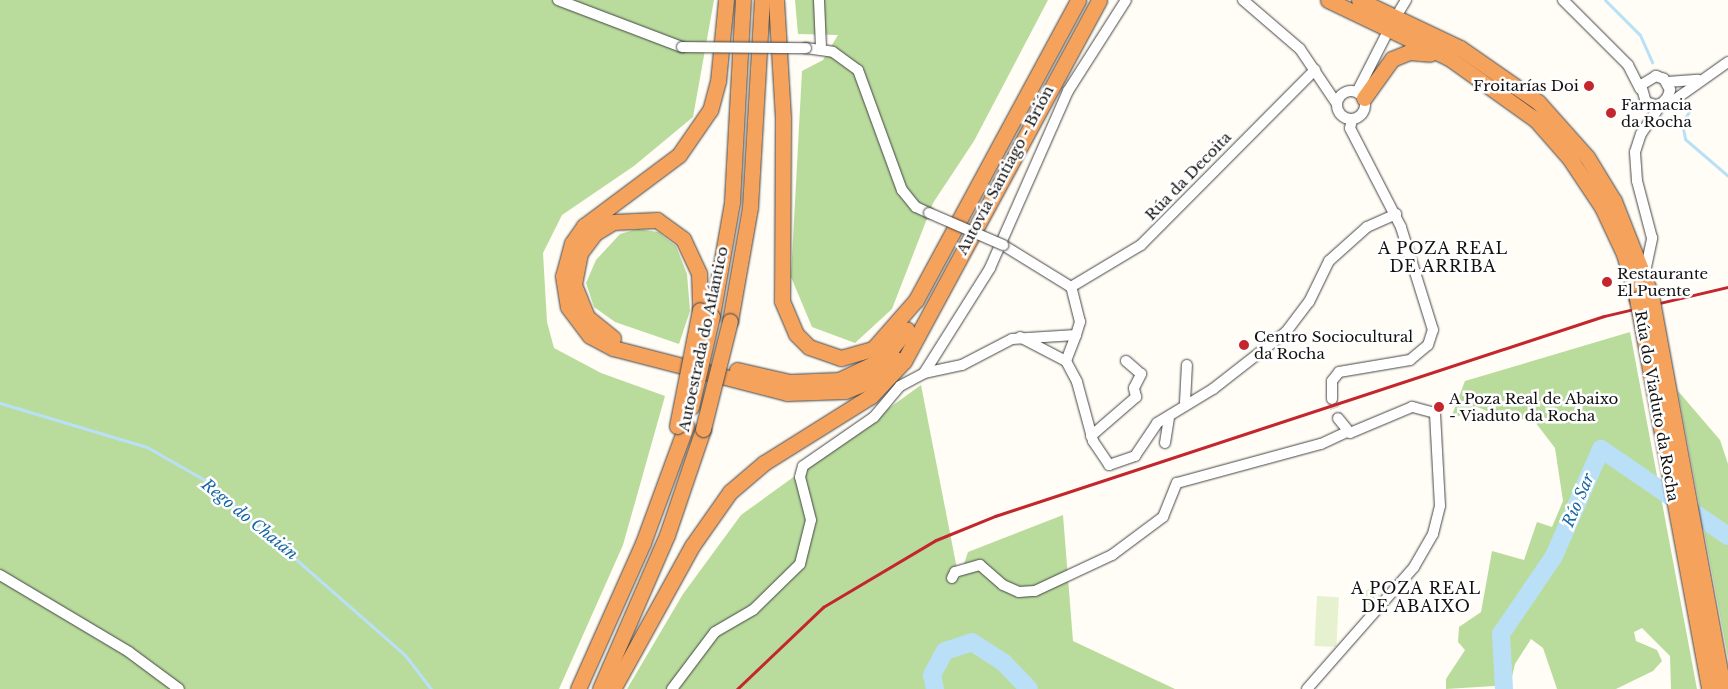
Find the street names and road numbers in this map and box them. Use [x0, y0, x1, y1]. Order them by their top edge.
street label: Autovía Santiago - Brión [953, 82, 1057, 258]
street label: Rúa da Decoita [1141, 128, 1235, 224]
street label: Autoestrada do Atlántico [674, 244, 732, 434]
street label: Rúa do Viaduto da Rocha [1631, 309, 1683, 503]

